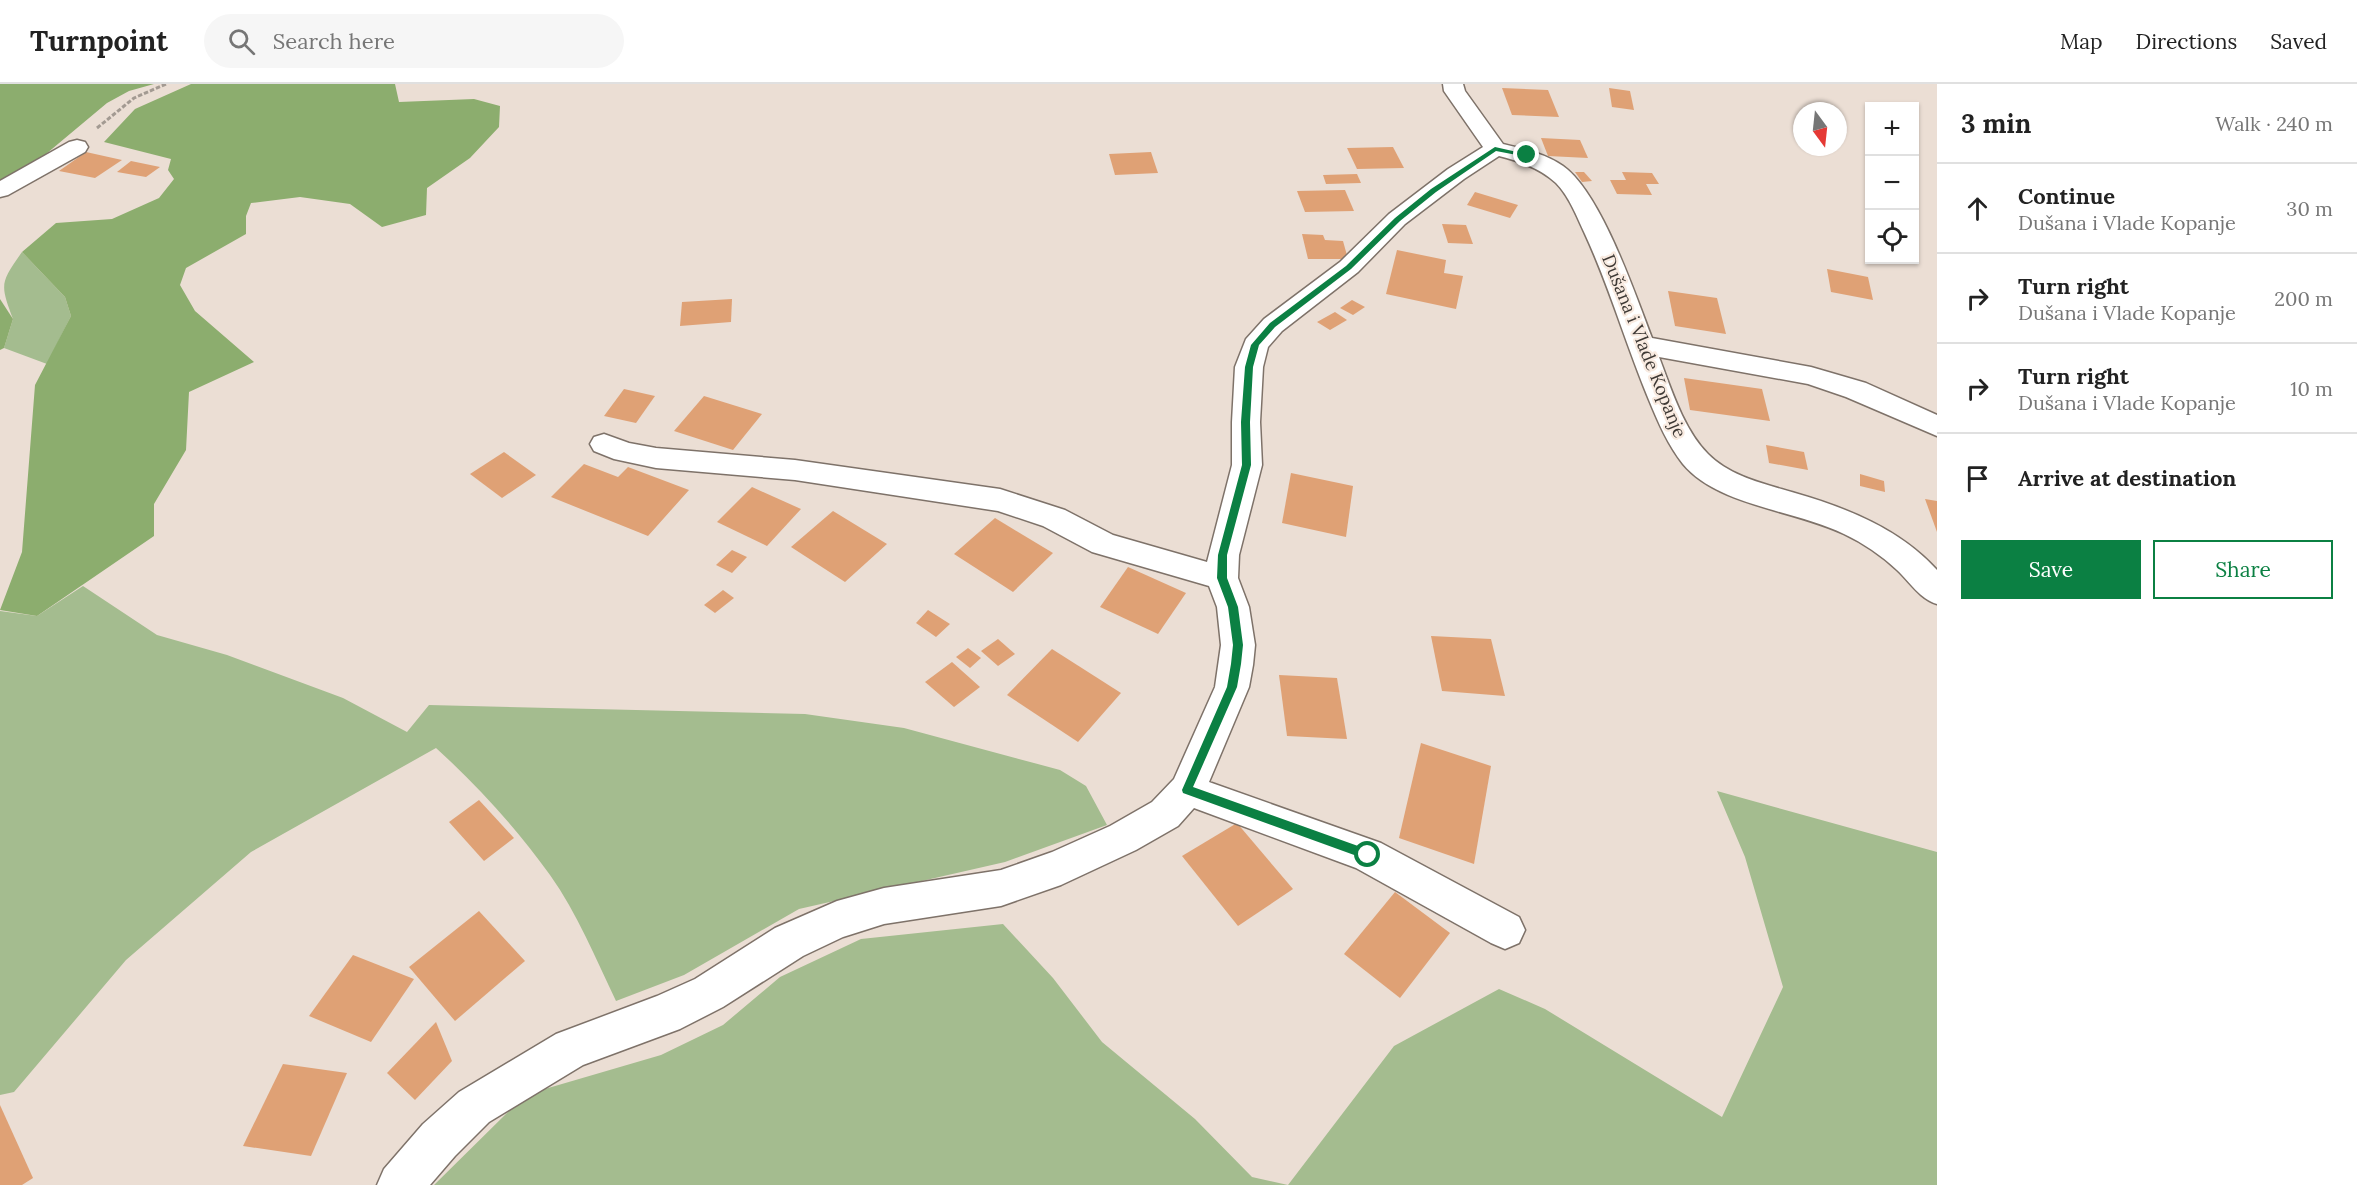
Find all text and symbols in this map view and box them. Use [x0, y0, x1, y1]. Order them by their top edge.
search box [204, 14, 624, 68]
text: Turnpoint [30, 23, 168, 59]
icon: search [225, 25, 258, 58]
text: Search here [273, 27, 395, 55]
text: Map [2060, 28, 2103, 55]
text: Directions [2136, 28, 2237, 55]
text: Saved [2270, 28, 2327, 55]
north arrow [1793, 102, 1847, 156]
map controls [1865, 102, 1919, 264]
button: + [1865, 102, 1919, 156]
text: 3 min [1961, 107, 2031, 140]
text: Walk · 240 m [2215, 111, 2333, 136]
route end [1513, 141, 1539, 167]
button: − [1865, 156, 1919, 210]
text: Continue [2018, 182, 2115, 210]
icon: ahead [1961, 192, 1994, 225]
text: 30 m [2286, 196, 2333, 221]
button: locate [1865, 210, 1919, 264]
text: Dušana i Vlade Kopanje [2018, 210, 2236, 235]
street label: Dušana i Vlade Kopanje [1597, 251, 1692, 441]
text: Turn right [2018, 272, 2129, 300]
icon: right [1961, 282, 1994, 315]
text: 200 m [2274, 286, 2333, 311]
text: Dušana i Vlade Kopanje [2018, 300, 2236, 325]
text: Turn right [2018, 362, 2129, 390]
icon: right [1961, 372, 1994, 405]
text: 10 m [2290, 376, 2333, 401]
text: Dušana i Vlade Kopanje [2018, 390, 2236, 415]
icon: arrive [1961, 462, 1994, 495]
text: Arrive at destination [2018, 464, 2236, 492]
button: Save [1961, 540, 2141, 599]
button: Share [2153, 540, 2333, 599]
route start [1354, 841, 1380, 867]

